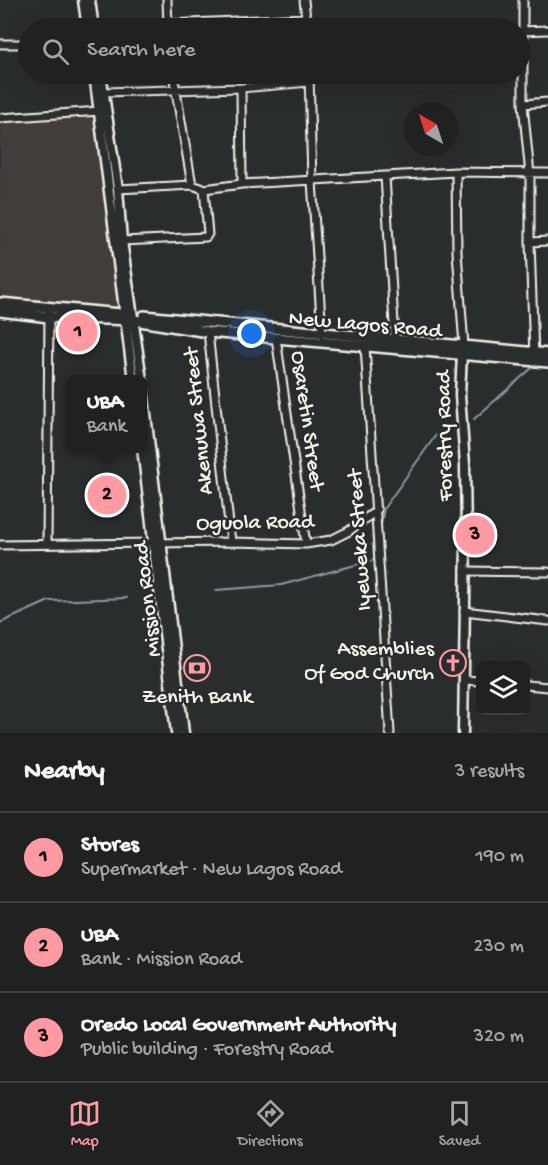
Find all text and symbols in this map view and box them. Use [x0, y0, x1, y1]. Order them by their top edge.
search box [18, 18, 530, 84]
icon: search [39, 35, 72, 68]
text: Search here [87, 38, 195, 64]
north arrow [404, 102, 458, 156]
street label: New Lagos Road [287, 306, 445, 346]
pin: 1 [58, 310, 98, 354]
your location [237, 319, 266, 348]
street label: Akenuwa Street [179, 344, 221, 496]
street label: Osaretin Street [283, 349, 329, 495]
street label: Forestry Road [432, 368, 460, 503]
popup [66, 375, 147, 453]
text: UBA [87, 390, 124, 416]
text: Bank [87, 416, 126, 439]
street label: Iyeweka Street [343, 466, 379, 612]
pin: 2 [88, 472, 126, 518]
street label: Oguola Road [196, 510, 316, 538]
pin: 3 [456, 512, 494, 558]
street label: Mission Road [129, 538, 169, 658]
place label: Assemblies Of God Church [304, 637, 435, 688]
church icon: Assemblies Of God Church [438, 648, 468, 678]
bank icon: Zenith Bank [182, 653, 212, 683]
map controls [476, 661, 530, 715]
button: layers [476, 661, 530, 715]
place label: Zenith Bank [142, 685, 254, 711]
text: Nearby [24, 757, 105, 788]
text: 3 results [455, 761, 524, 784]
text: Stores [81, 833, 139, 859]
text: 1 [39, 846, 48, 869]
text: 190 m [476, 846, 524, 869]
text: Supermarket · New Lagos Road [81, 859, 342, 882]
text: UBA [81, 923, 118, 949]
text: 2 [39, 936, 48, 959]
text: 230 m [474, 936, 524, 959]
text: Bank · Mission Road [81, 949, 242, 972]
text: Oredo Local Government Authority [81, 1013, 396, 1039]
text: 3 [38, 1026, 49, 1049]
text: 320 m [474, 1026, 524, 1049]
text: Public building · Forestry Road [81, 1039, 333, 1062]
tab: Map [68, 1097, 101, 1152]
tab: Directions [237, 1097, 303, 1152]
tab: Saved [439, 1097, 480, 1152]

